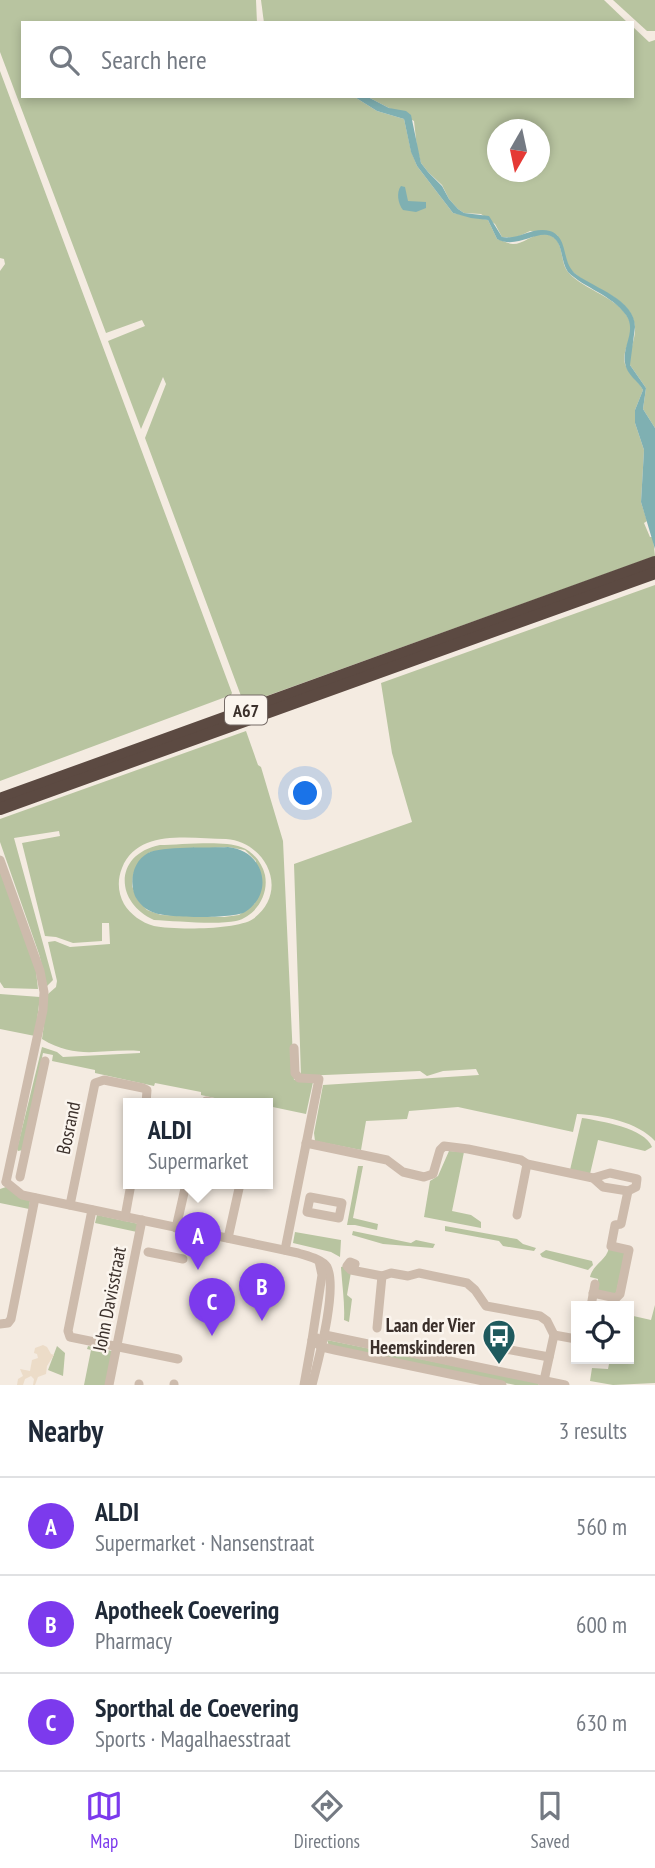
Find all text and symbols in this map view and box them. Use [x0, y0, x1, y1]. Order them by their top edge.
search box [21, 21, 634, 98]
icon: search [45, 41, 83, 79]
text: Search here [101, 43, 207, 76]
north arrow [487, 119, 550, 182]
road number: A67 [225, 696, 267, 724]
your location [288, 776, 322, 810]
popup [123, 1098, 273, 1189]
street label: Bosrand [51, 1100, 85, 1156]
text: ALDI [148, 1113, 192, 1146]
text: Supermarket [148, 1146, 248, 1175]
pin: A [175, 1212, 221, 1270]
street label: John Davisstraat [87, 1244, 131, 1354]
pin: B [239, 1263, 285, 1321]
pin: C [189, 1278, 235, 1336]
map controls [571, 1301, 634, 1364]
button: locate [571, 1301, 634, 1364]
place label: Laan der Vier Heemskinderen [370, 1313, 475, 1359]
bus stop icon: Laan der Vier Heemskinderen [480, 1317, 518, 1366]
text: Nearby [28, 1411, 103, 1450]
text: 3 results [559, 1416, 627, 1445]
text: ALDI [95, 1495, 139, 1528]
text: A [45, 1512, 57, 1541]
text: 560 m [576, 1512, 627, 1541]
text: Supermarket · Nansenstraat [95, 1528, 314, 1557]
text: Apotheek Coevering [95, 1593, 279, 1626]
text: B [45, 1610, 57, 1639]
text: 600 m [576, 1610, 627, 1639]
text: Pharmacy [95, 1626, 172, 1655]
text: Sporthal de Coevering [95, 1691, 299, 1724]
text: C [46, 1708, 56, 1737]
text: 630 m [576, 1708, 627, 1737]
text: Sports · Magalhaesstraat [95, 1724, 290, 1753]
tab: Map [85, 1787, 123, 1853]
tab: Directions [294, 1787, 360, 1853]
tab: Saved [531, 1787, 570, 1853]

